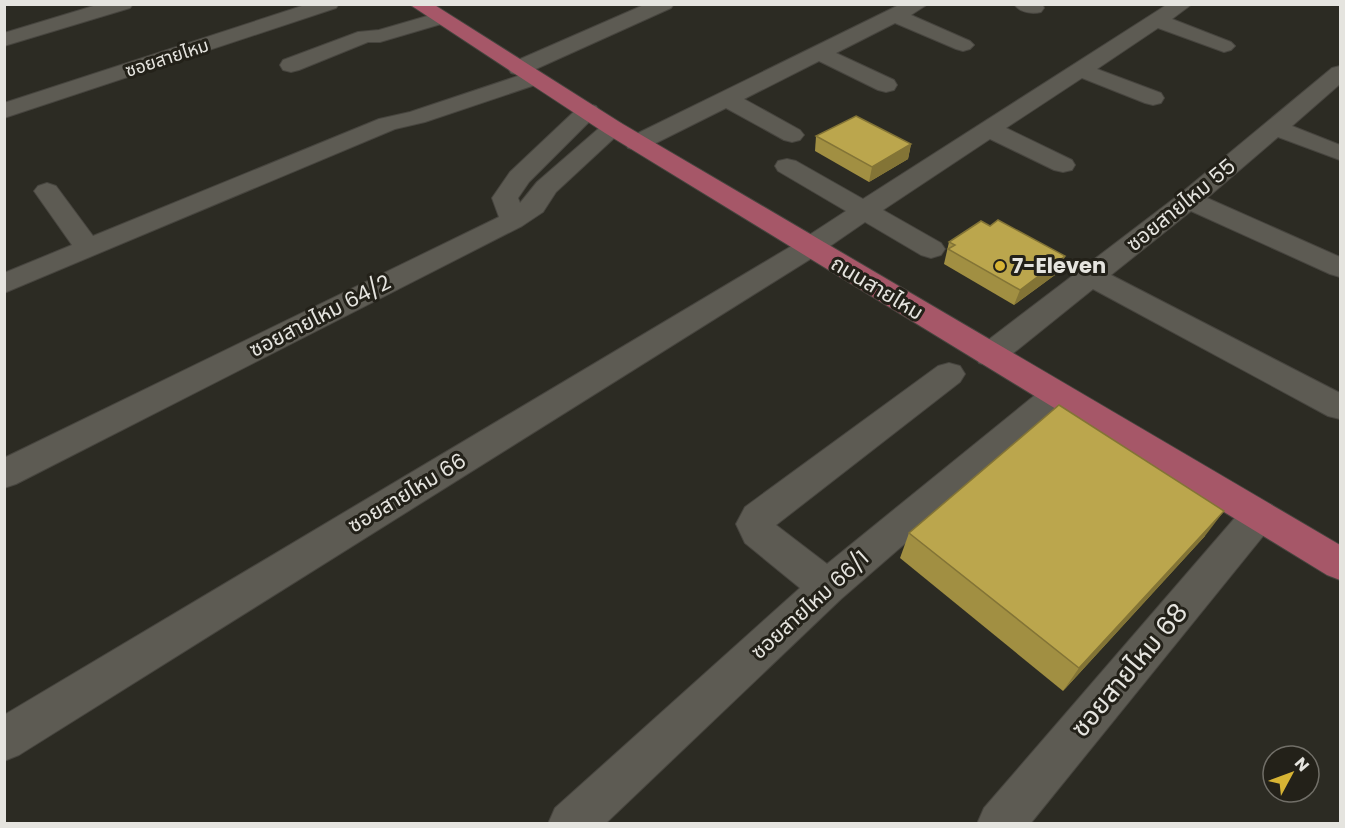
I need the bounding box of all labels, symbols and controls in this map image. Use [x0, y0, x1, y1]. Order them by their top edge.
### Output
street label: ซอยสายไหม [122, 32, 212, 83]
street label: ซอยสายไหม 55 [1120, 152, 1241, 258]
street label: ถนนสายไหม [826, 249, 929, 327]
place label: 7-Eleven [1012, 251, 1106, 280]
marker: 7-Eleven [993, 259, 1007, 273]
street label: ซอยสายไหม 64/2 [244, 267, 395, 364]
street label: ซอยสายไหม 66 [342, 446, 471, 539]
street label: ซอยสายไหม 66/1 [744, 544, 875, 666]
street label: ซอยสายไหม 68 [1062, 595, 1196, 745]
north arrow [1261, 744, 1321, 804]
text: N [1289, 752, 1315, 777]

